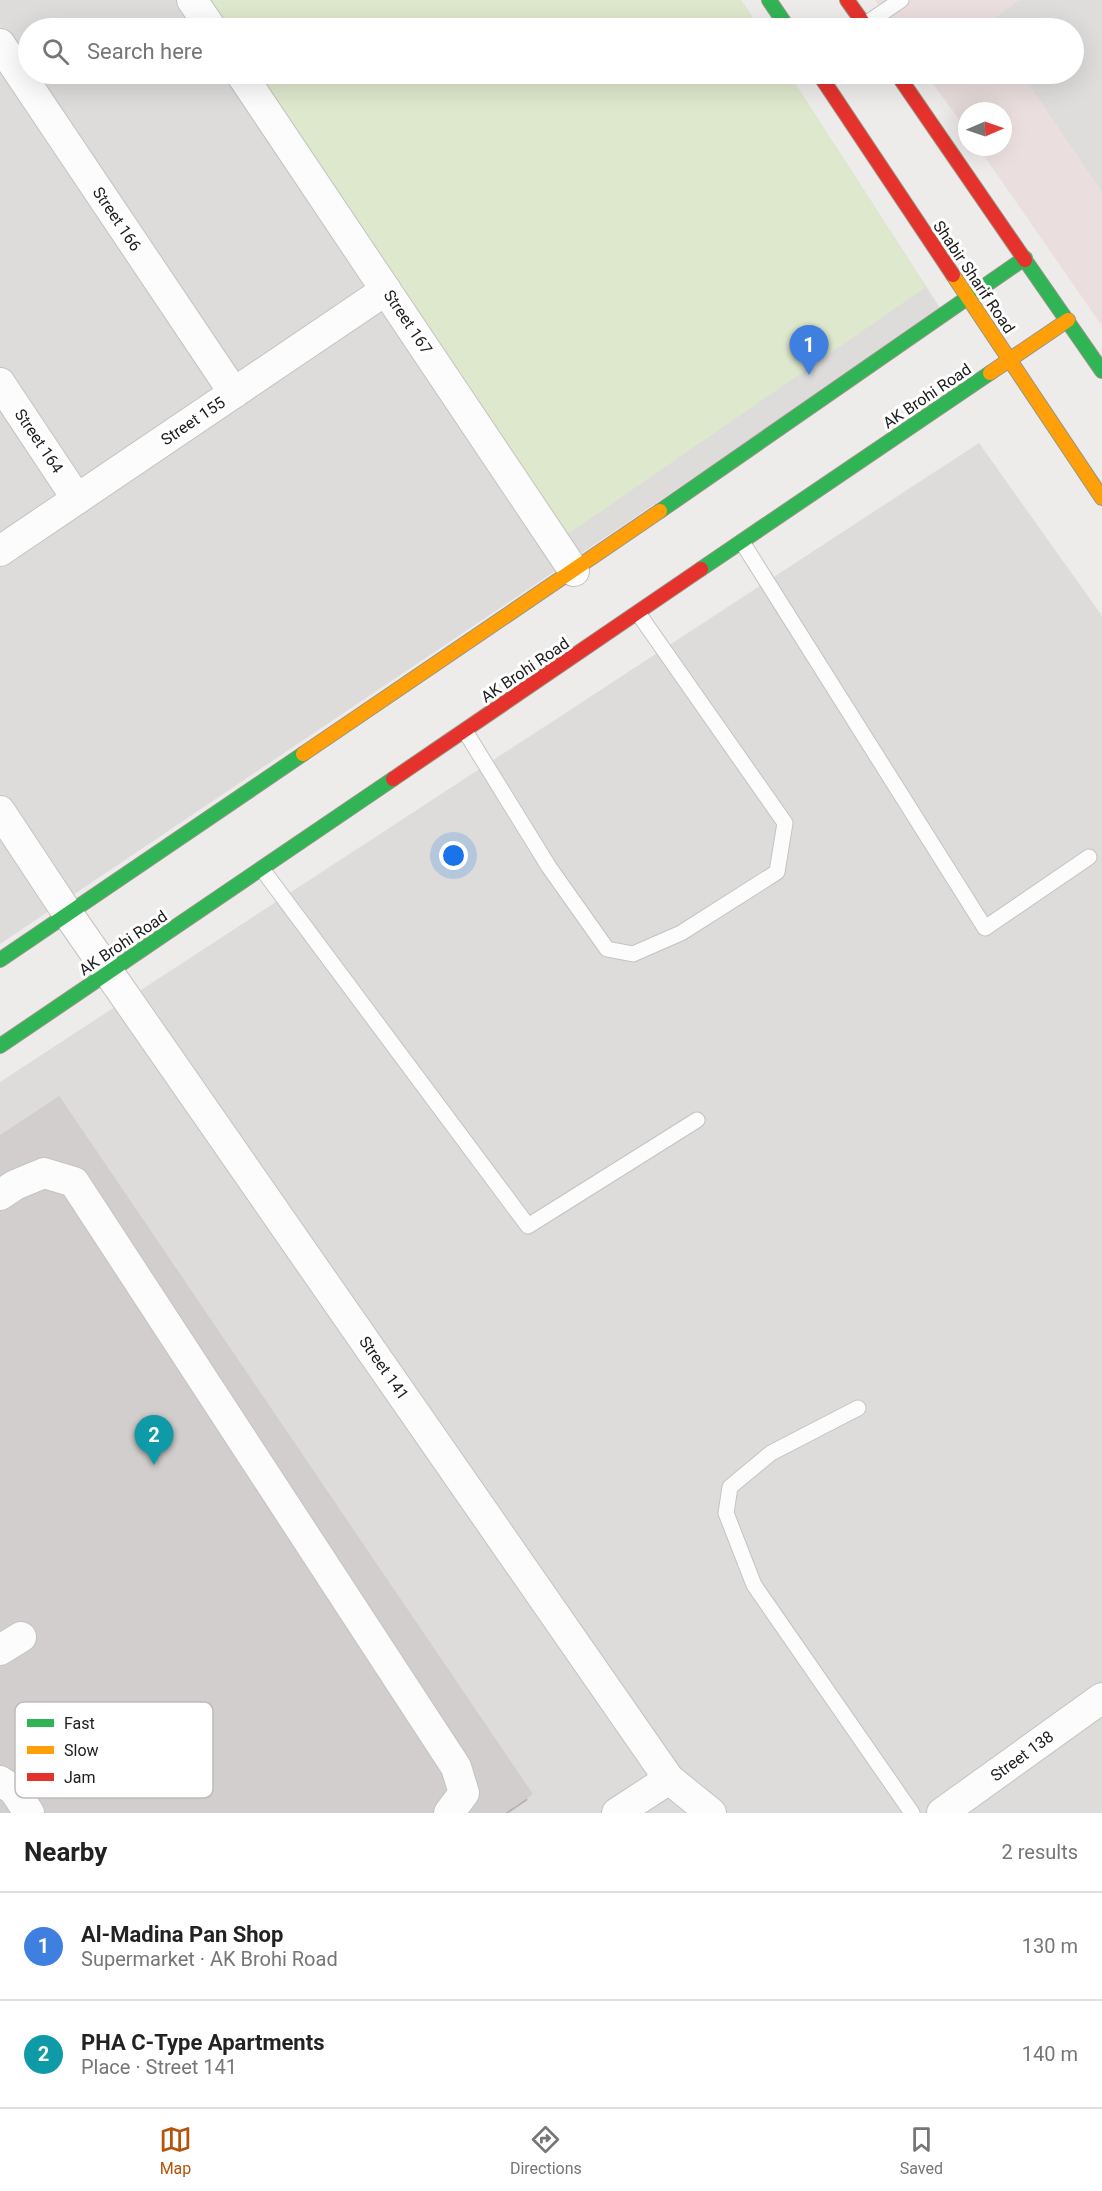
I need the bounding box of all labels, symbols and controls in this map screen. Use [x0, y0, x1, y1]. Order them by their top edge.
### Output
search box [18, 18, 1084, 84]
icon: search [39, 35, 72, 68]
text: Search here [87, 39, 203, 64]
north arrow [958, 102, 1012, 156]
street label: Street 166 [89, 183, 145, 255]
street label: Shabir Sharif Road [929, 217, 1019, 337]
street label: Street 167 [380, 286, 436, 358]
pin: 1 [790, 326, 828, 375]
street label: AK Brohi Road [879, 360, 975, 432]
street label: Street 155 [157, 393, 229, 449]
street label: Street 164 [11, 405, 67, 477]
street label: AK Brohi Road [477, 634, 573, 706]
your location [439, 841, 468, 870]
street label: AK Brohi Road [75, 907, 171, 979]
street label: Street 141 [355, 1333, 413, 1403]
pin: 2 [134, 1416, 174, 1465]
legend [15, 1702, 213, 1798]
text: Fast [64, 1714, 95, 1733]
street label: Street 138 [987, 1727, 1057, 1785]
text: Slow [64, 1741, 99, 1760]
text: Jam [64, 1768, 96, 1787]
text: Nearby [24, 1837, 107, 1867]
text: 2 results [1002, 1840, 1078, 1864]
text: Al-Madina Pan Shop [81, 1922, 283, 1947]
text: 1 [38, 1934, 49, 1958]
text: 130 m [1022, 1934, 1078, 1958]
text: Supermarket · AK Brohi Road [81, 1947, 338, 1971]
text: PHA C-Type Apartments [81, 2030, 324, 2055]
text: 2 [38, 2042, 49, 2066]
text: 140 m [1022, 2042, 1078, 2066]
text: Place · Street 141 [81, 2055, 237, 2079]
tab: Map [159, 2123, 192, 2178]
tab: Directions [510, 2123, 582, 2178]
tab: Saved [900, 2123, 943, 2178]

